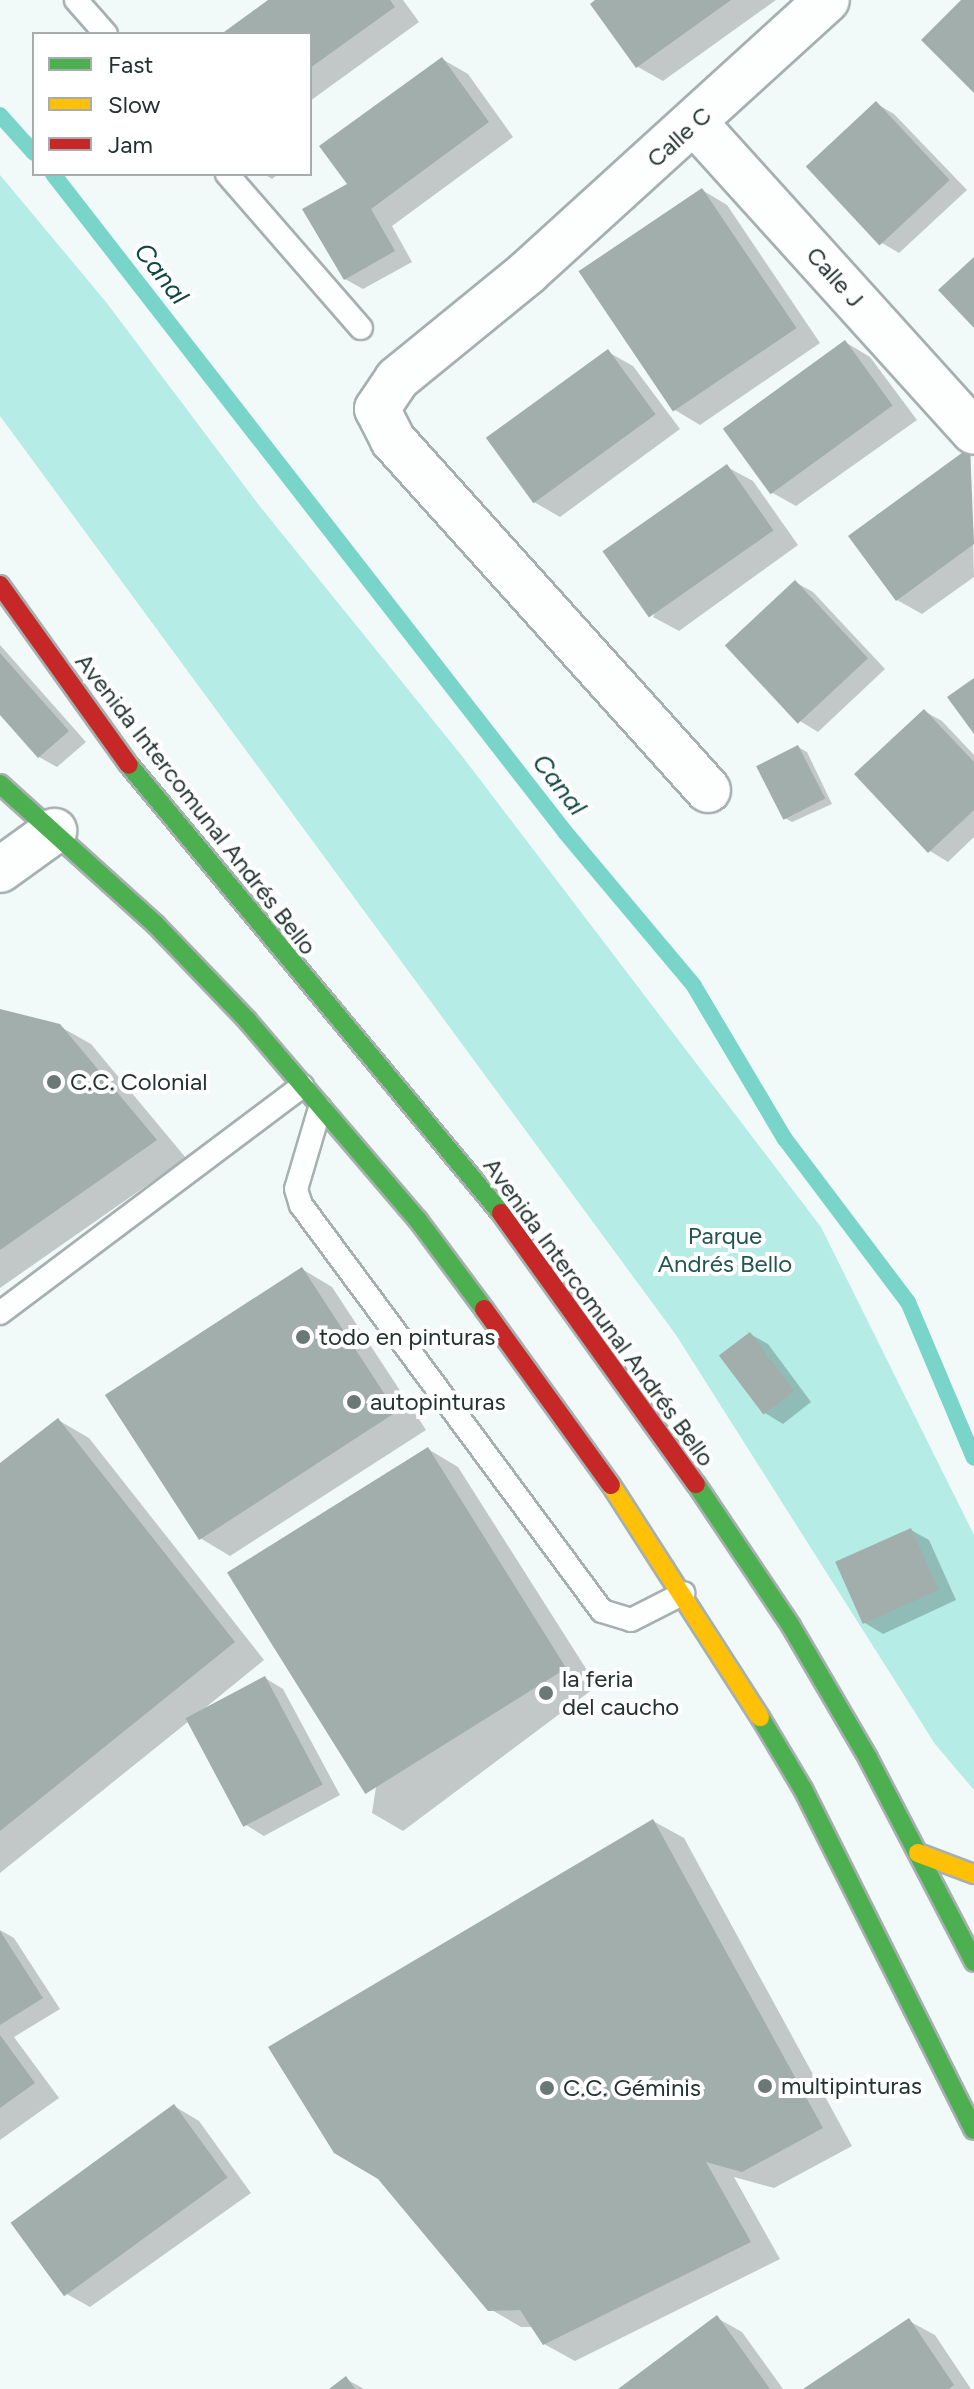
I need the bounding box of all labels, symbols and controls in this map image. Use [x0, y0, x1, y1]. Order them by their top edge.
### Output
legend [32, 32, 312, 176]
text: Fast [108, 50, 153, 79]
text: Slow [108, 90, 160, 119]
street label: Calle C [641, 101, 717, 173]
text: Jam [108, 130, 153, 159]
water label: Canal [127, 237, 195, 311]
street label: Calle J [800, 241, 870, 313]
street label: Avenida Intercomunal Andrés Bello [69, 648, 323, 960]
water label: Canal [525, 748, 593, 822]
place label: C.C. Colonial [70, 1068, 207, 1096]
marker: C.C. Colonial [45, 1073, 63, 1091]
street label: Avenida Intercomunal Andrés Bello [477, 1152, 721, 1472]
park label: Parque Andrés Bello [658, 1222, 792, 1278]
place label: todo en pinturas [319, 1323, 495, 1351]
marker: todo en pinturas [294, 1328, 312, 1346]
place label: autopinturas [370, 1388, 506, 1416]
marker: autopinturas [345, 1393, 363, 1411]
place label: la feria del caucho [562, 1665, 679, 1721]
marker: la feria del caucho [537, 1684, 555, 1702]
place label: multipinturas [781, 2072, 922, 2100]
place label: C.C. Géminis [563, 2074, 701, 2102]
marker: multipinturas [756, 2077, 774, 2095]
marker: C.C. Géminis [538, 2079, 556, 2097]

